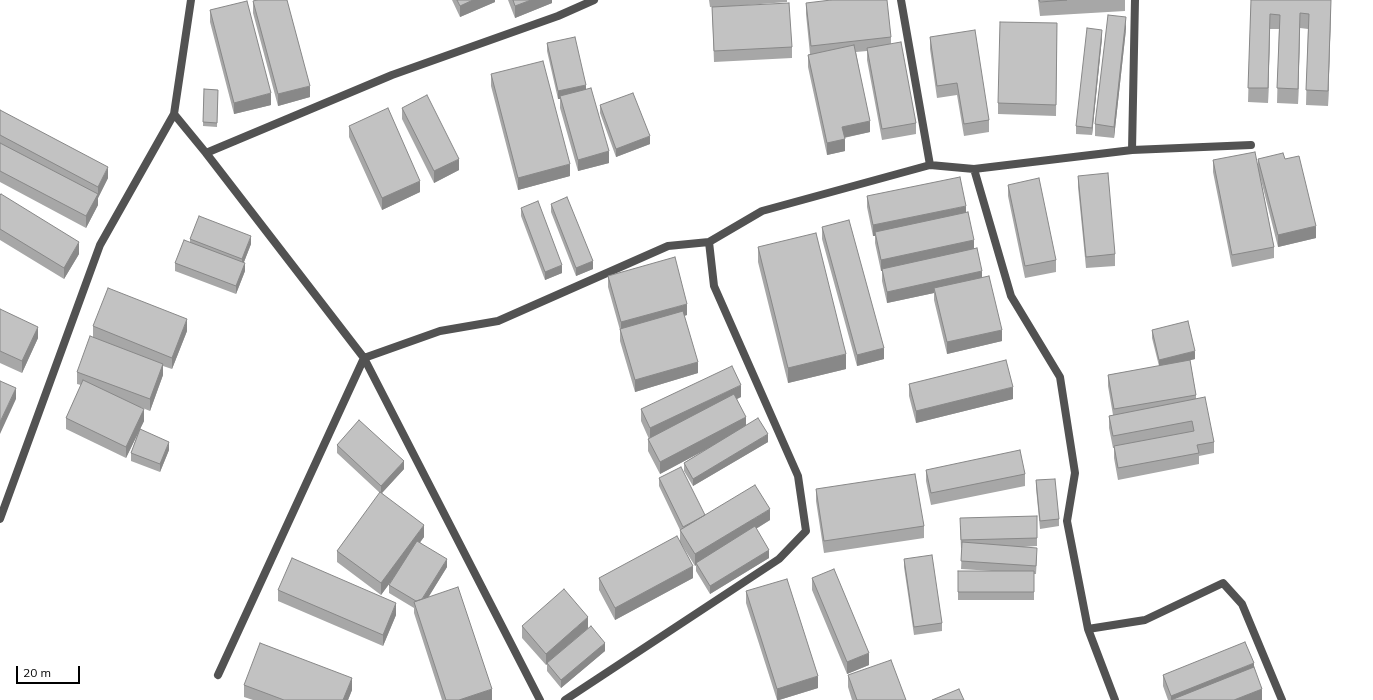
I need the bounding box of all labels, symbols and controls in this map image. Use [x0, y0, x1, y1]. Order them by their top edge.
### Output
scale bar [18, 658, 82, 684]
text: 20 m [23, 665, 51, 680]

